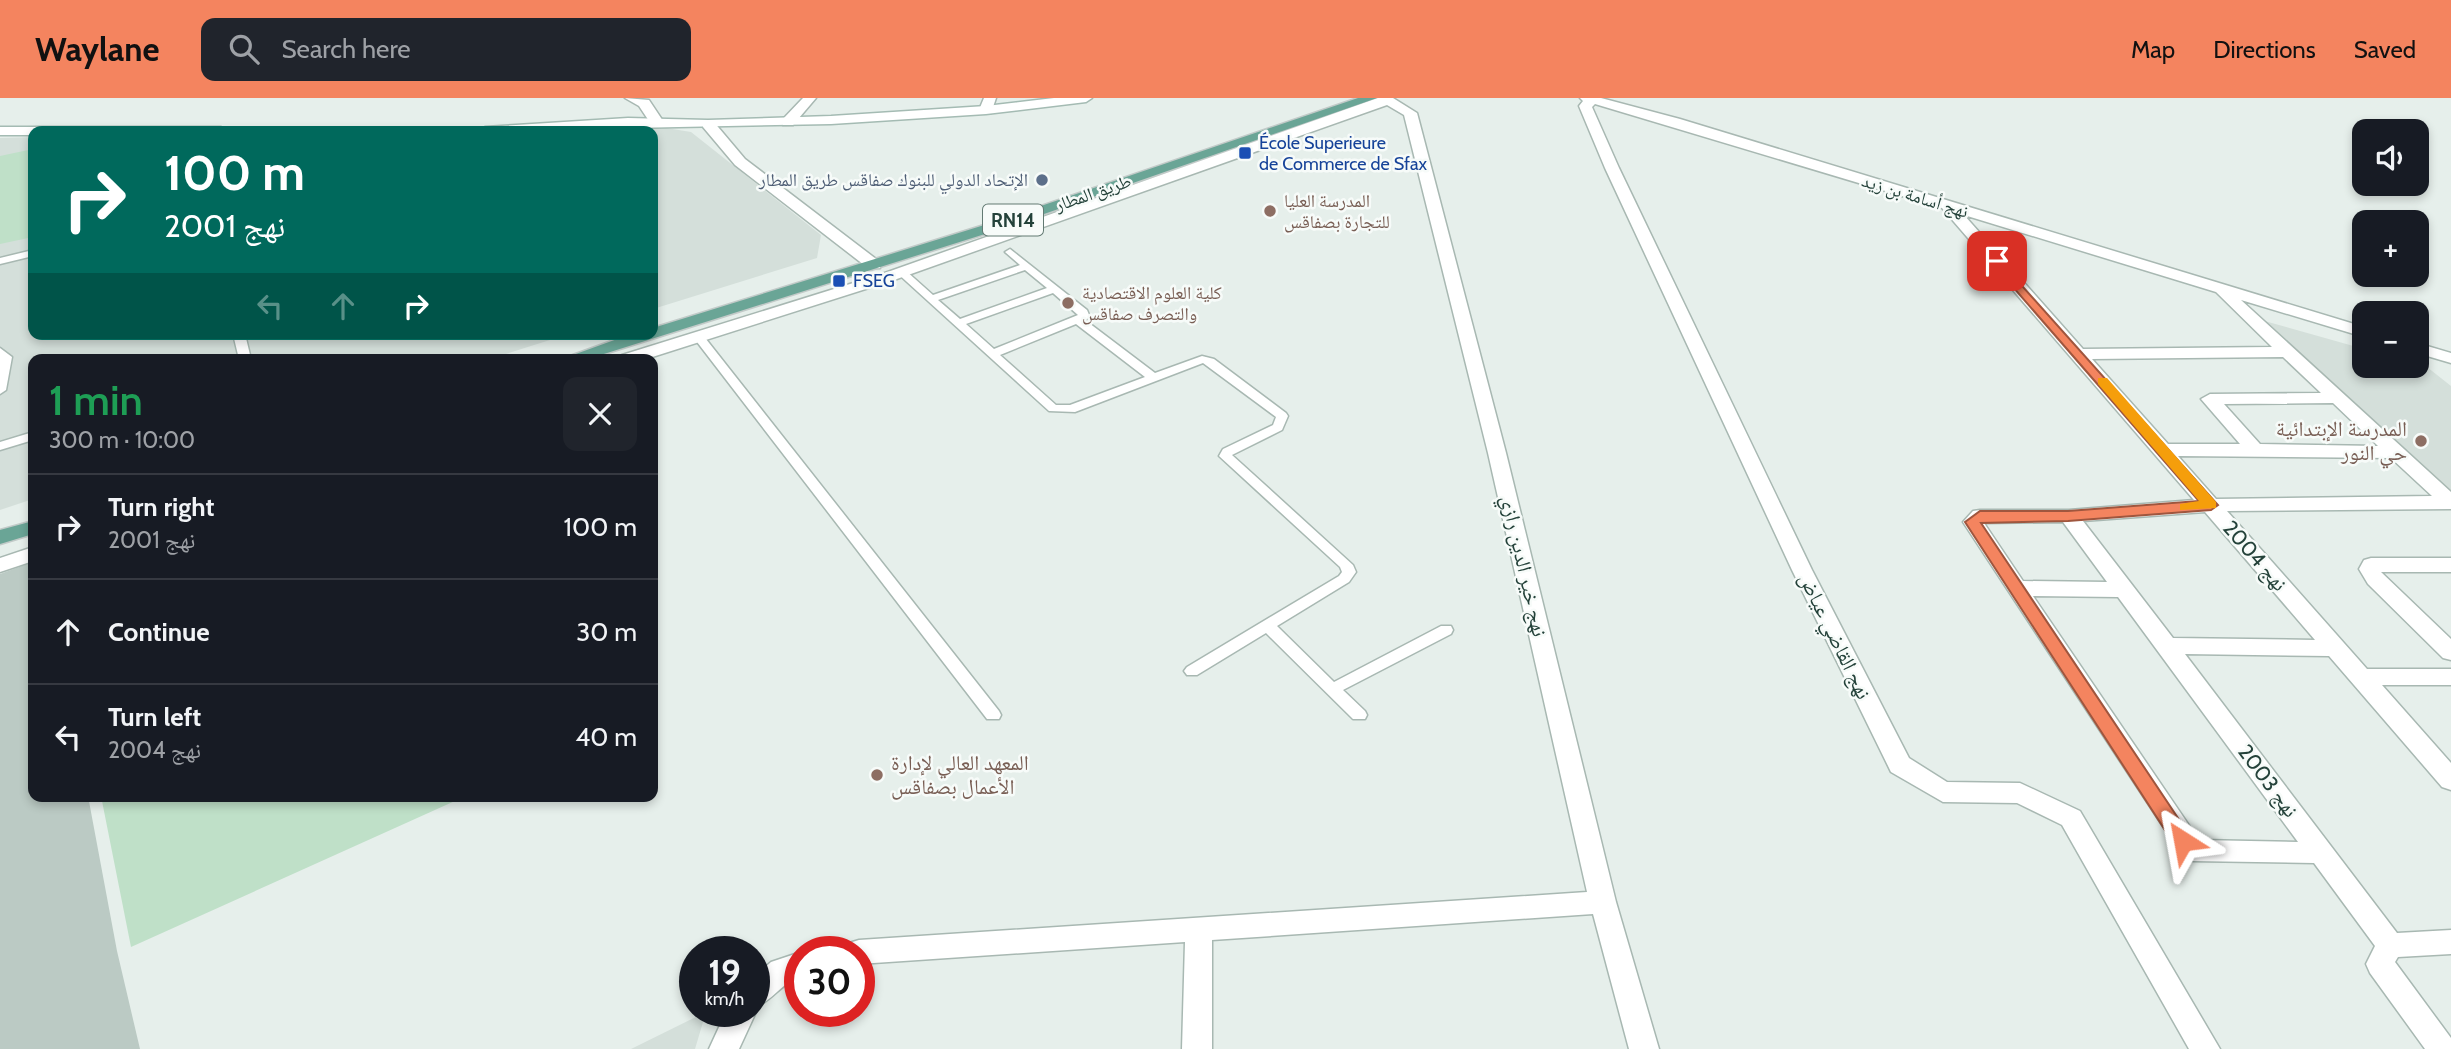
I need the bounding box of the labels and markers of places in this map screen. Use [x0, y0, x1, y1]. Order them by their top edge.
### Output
place label: École Superieure de Commerce de Sfax [1259, 132, 1428, 175]
marker: École Superieure de Commerce de Sfax [1237, 145, 1253, 161]
place label: الإتحاد الدولي للبنوك صفاقس طريق المطار [758, 169, 1028, 195]
marker: الإتحاد الدولي للبنوك صفاقس طريق المطار [1034, 172, 1050, 188]
place label: المدرسة العليا للتجارة بصفاقس [1284, 190, 1390, 233]
marker: المدرسة العليا للتجارة بصفاقس [1262, 203, 1278, 219]
pin [1967, 231, 2027, 291]
place label: FSEG [853, 270, 895, 292]
marker: FSEG [831, 273, 847, 289]
place label: كلية العلوم الاقتصادية والتصرف صفاقس [1082, 282, 1222, 325]
marker: كلية العلوم الاقتصادية والتصرف صفاقس [1060, 295, 1076, 311]
place label: المدرسة الإبتدائية حي النور [2276, 416, 2407, 469]
marker: المدرسة الإبتدائية حي النور [2413, 433, 2429, 449]
place label: المعهد العالي لإدارة الأعمال بصفاقس [891, 750, 1029, 800]
marker: المعهد العالي لإدارة الأعمال بصفاقس [869, 767, 885, 783]

